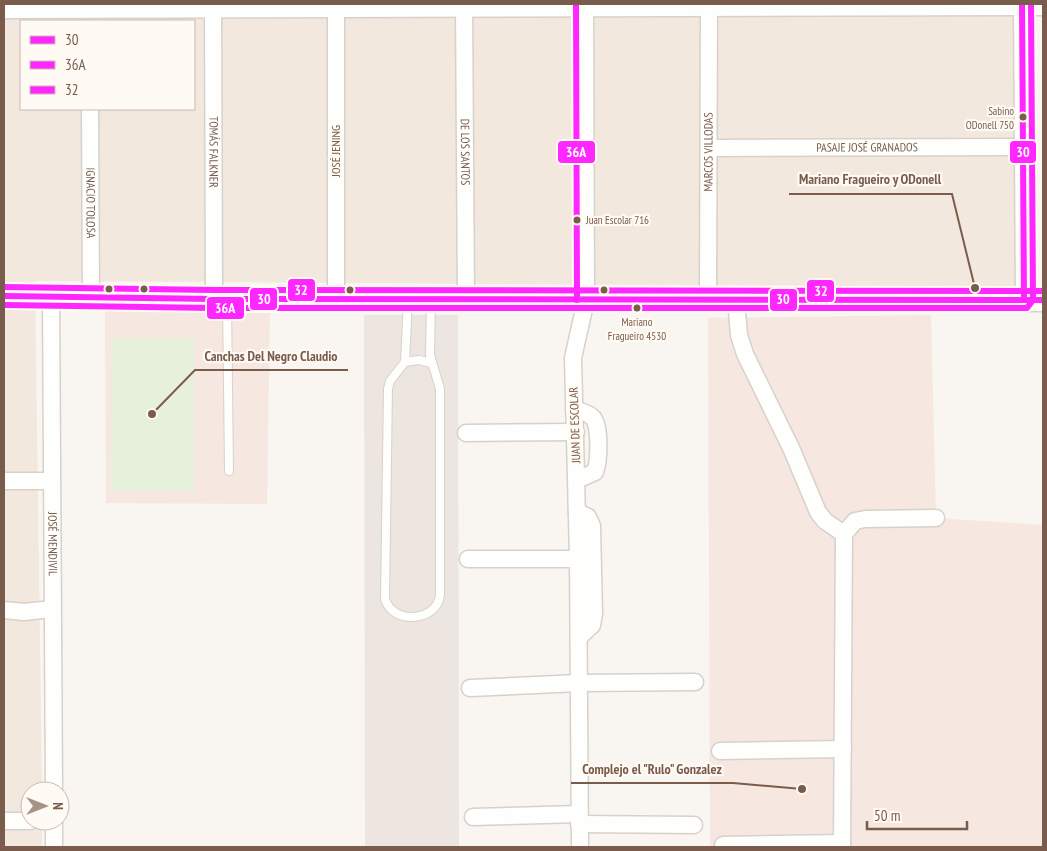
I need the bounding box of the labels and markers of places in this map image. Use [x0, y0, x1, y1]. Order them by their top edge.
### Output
place label: Sabino ODonell 750 [966, 104, 1014, 132]
marker: Sabino ODonell 750 [1018, 112, 1028, 122]
callout: Mariano Fragueiro y ODonell [789, 165, 952, 194]
place label: Juan Escolar 716 [585, 213, 649, 227]
marker: Juan Escolar 716 [572, 215, 582, 225]
unlabelled marker [104, 284, 114, 294]
unlabelled marker [139, 284, 149, 294]
unlabelled marker [345, 285, 355, 295]
unlabelled marker [599, 285, 609, 295]
marker: Mariano Fragueiro 4530 [632, 303, 642, 313]
place label: Mariano Fragueiro 4530 [608, 315, 666, 343]
callout: Canchas Del Negro Claudio [195, 341, 348, 370]
callout: Complejo el "Rulo" Gonzalez [571, 754, 733, 783]

